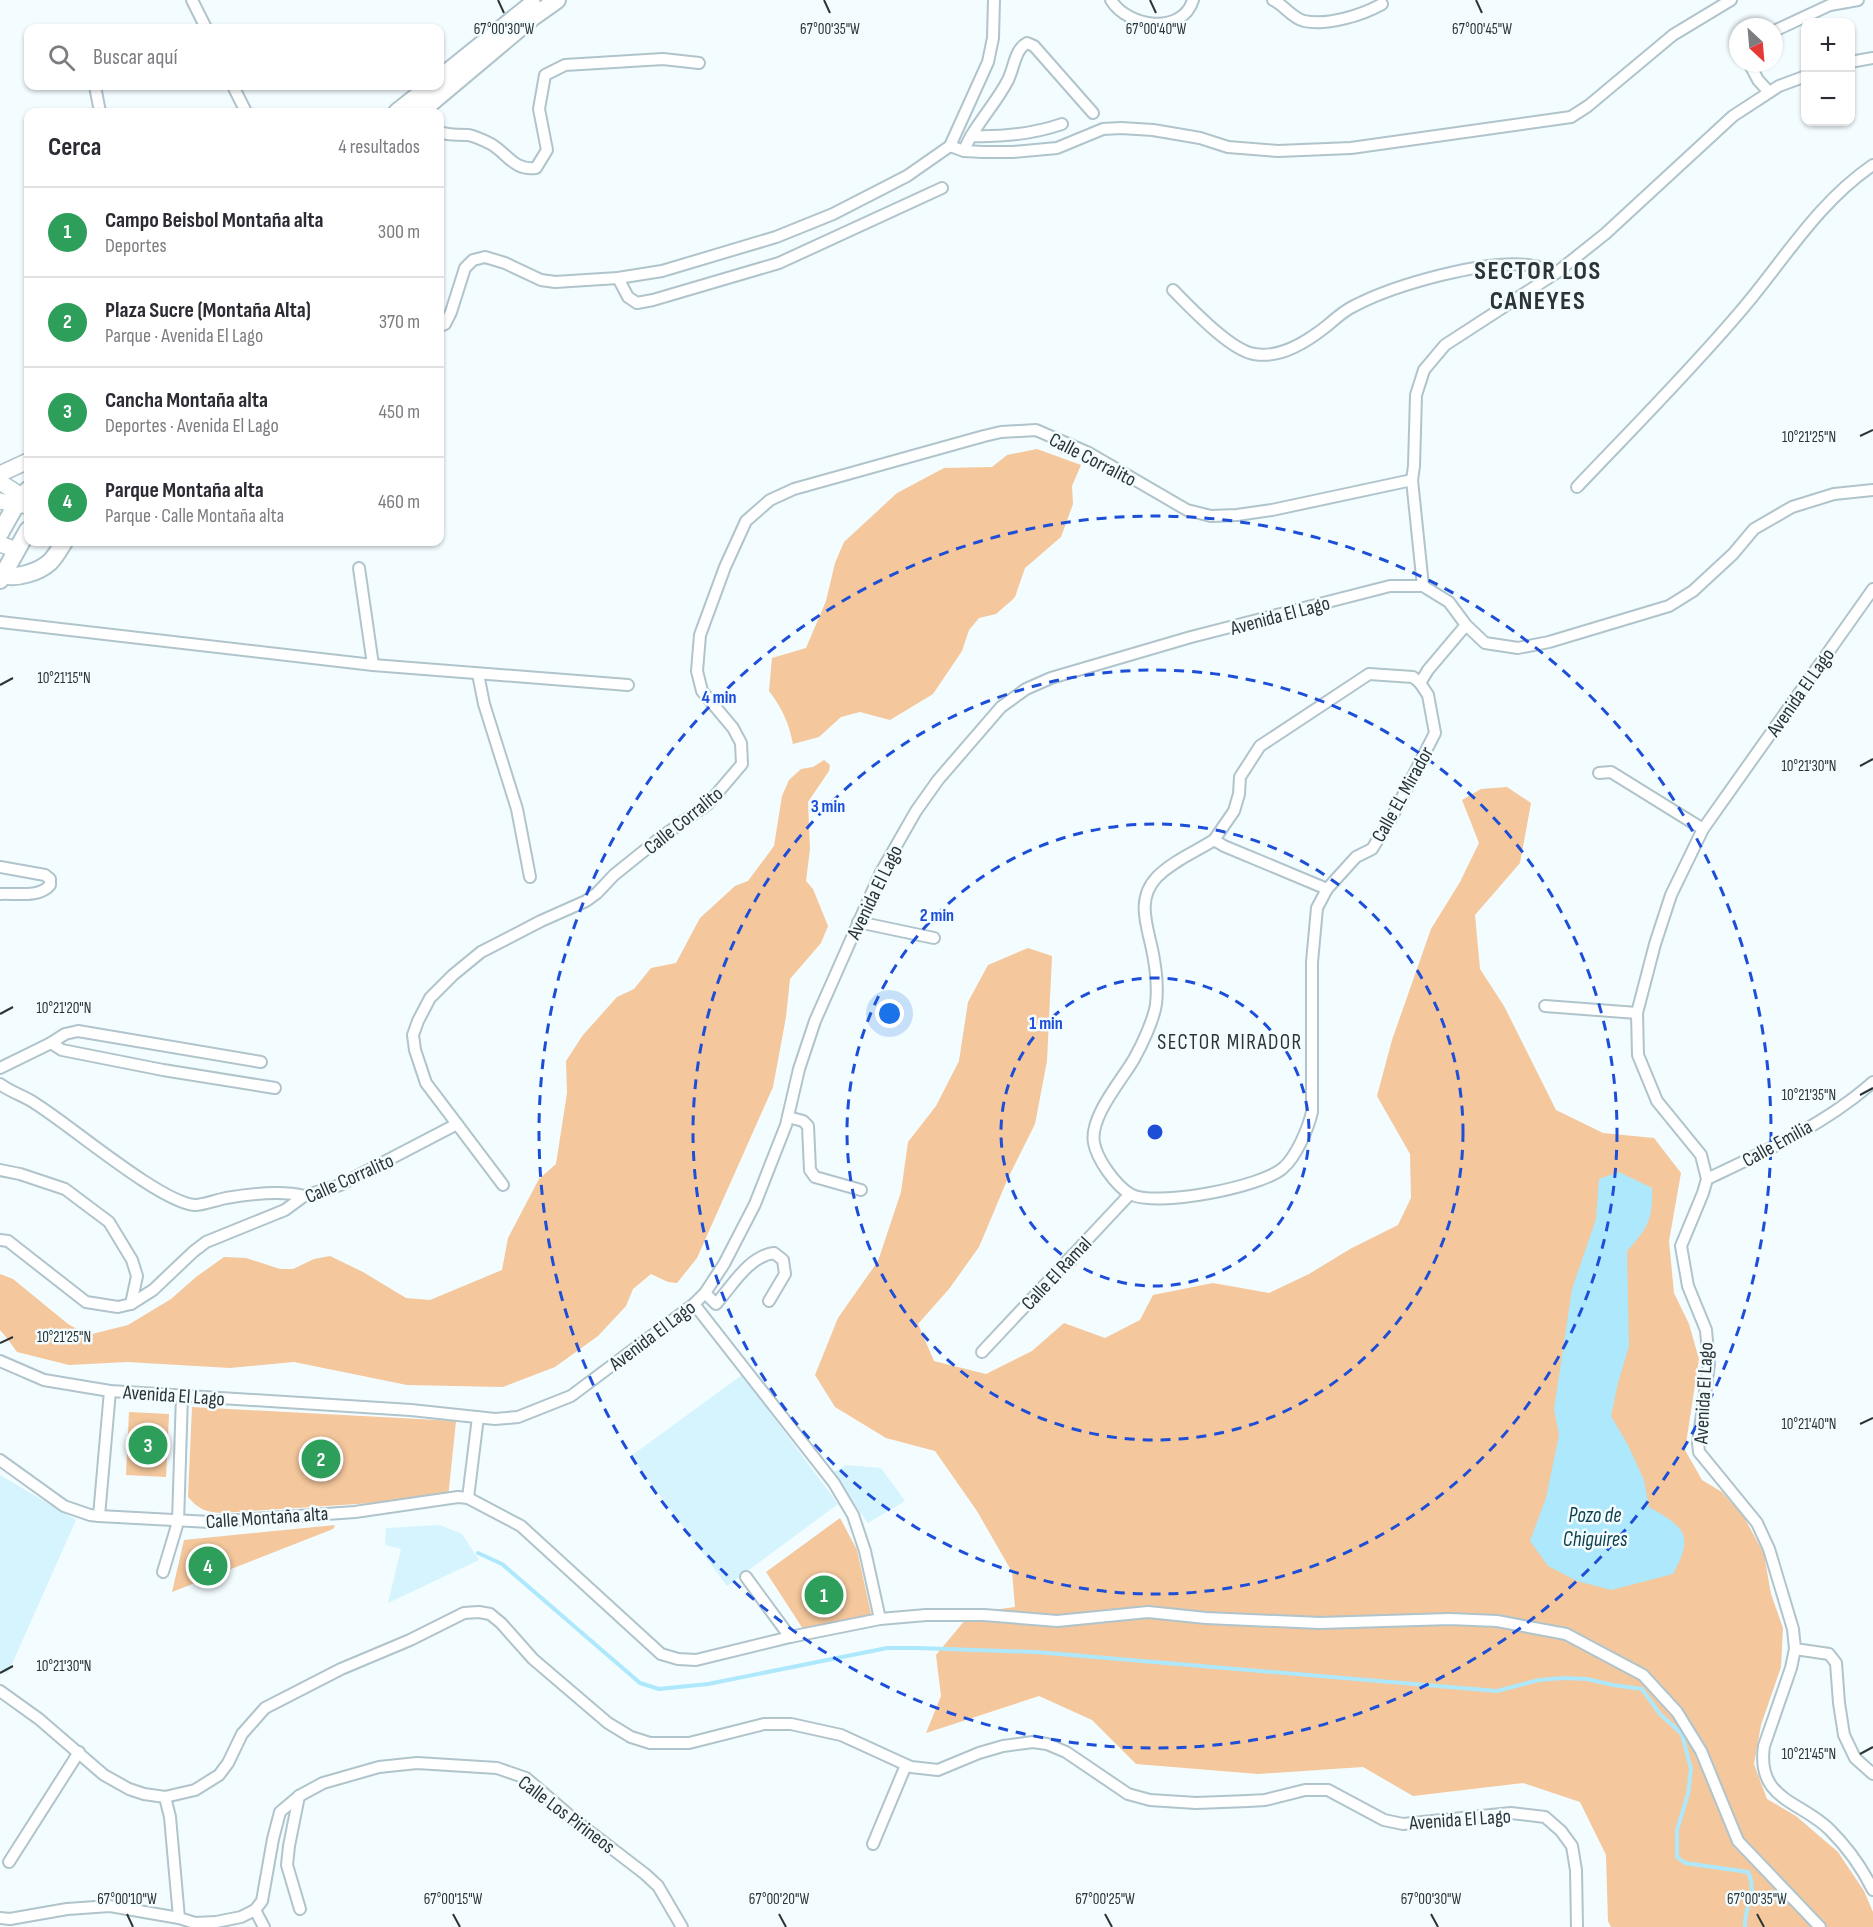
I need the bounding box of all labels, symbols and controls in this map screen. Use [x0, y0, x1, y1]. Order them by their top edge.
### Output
north arrow [1729, 18, 1783, 72]
map controls [1801, 18, 1855, 126]
button: + [1801, 18, 1855, 72]
text: 67°00'30"W [474, 20, 534, 39]
text: 67°00'35"W [800, 20, 860, 39]
text: 67°00'40"W [1126, 20, 1186, 39]
text: 67°00'45"W [1452, 20, 1512, 39]
search box [24, 24, 444, 90]
icon: search [45, 41, 78, 74]
text: Buscar aquí [93, 44, 178, 71]
button: − [1801, 72, 1855, 126]
text: Cerca [48, 132, 101, 163]
text: 4 resultados [338, 135, 420, 159]
text: Campo Beisbol Montaña alta [105, 207, 324, 234]
text: 1 [64, 220, 71, 244]
text: 300 m [378, 220, 420, 244]
text: Deportes [105, 234, 167, 258]
district label: SECTOR LOS CANEYES [1474, 256, 1602, 317]
text: Plaza Sucre (Montaña Alta) [105, 297, 311, 324]
text: 2 [63, 310, 72, 334]
text: 370 m [379, 310, 420, 334]
text: Parque · Avenida El Lago [105, 324, 263, 348]
text: Cancha Montaña alta [105, 387, 268, 414]
text: 3 [63, 400, 72, 424]
text: 450 m [379, 400, 420, 424]
text: Deportes · Avenida El Lago [105, 414, 279, 438]
street label: Calle Corralito [1045, 428, 1140, 492]
text: 10°21'25"N [1782, 428, 1836, 447]
text: Parque Montaña alta [105, 477, 264, 504]
text: 4 [63, 490, 72, 514]
text: 460 m [378, 490, 420, 514]
text: Parque · Calle Montaña alta [105, 504, 284, 528]
street label: Avenida El Lago [1227, 591, 1333, 641]
street label: Avenida El Lago [1761, 644, 1840, 742]
text: 10°21'15"N [37, 669, 91, 688]
text: 4 min [702, 687, 736, 708]
street label: Calle EL Mirador [1367, 742, 1439, 847]
text: 10°21'30"N [1782, 757, 1836, 776]
street label: Calle Corralito [639, 782, 728, 860]
text: 3 min [811, 796, 845, 817]
street label: Avenida El Lago [841, 841, 908, 944]
text: 2 min [920, 905, 954, 926]
text: 10°21'20"N [37, 999, 91, 1018]
your location [875, 999, 904, 1028]
text: 1 min [1029, 1013, 1063, 1034]
district label: SECTOR MIRADOR [1157, 1030, 1303, 1055]
text: 10°21'35"N [1782, 1086, 1836, 1105]
street label: Calle Emilia [1738, 1115, 1817, 1173]
centre of rings [1145, 1122, 1165, 1142]
street label: Calle Corralito [301, 1149, 397, 1209]
street label: Calle El Ramal [1017, 1232, 1097, 1315]
street label: Avenida El Lago [604, 1296, 701, 1377]
text: 10°21'25"N [37, 1328, 91, 1347]
street label: Avenida El Lago [1689, 1342, 1719, 1446]
street label: Avenida El Lago [121, 1380, 226, 1412]
text: 10°21'40"N [1782, 1415, 1836, 1434]
pin: 3 [128, 1422, 168, 1468]
pin: 2 [302, 1436, 340, 1482]
street label: Calle Montaña alta [205, 1502, 329, 1534]
water label: Pozo de Chiguires [1563, 1503, 1628, 1552]
pin: 4 [188, 1544, 228, 1588]
pin: 1 [804, 1572, 844, 1618]
text: 10°21'30"N [37, 1657, 91, 1676]
text: 10°21'45"N [1782, 1745, 1836, 1764]
street label: Calle Los Pirineos [513, 1771, 620, 1859]
street label: Avenida El Lago [1407, 1804, 1512, 1836]
text: 67°00'10"W [97, 1890, 157, 1909]
text: 67°00'15"W [424, 1890, 483, 1909]
text: 67°00'20"W [749, 1890, 809, 1909]
text: 67°00'25"W [1075, 1890, 1135, 1909]
text: 67°00'30"W [1401, 1890, 1461, 1909]
text: 67°00'35"W [1727, 1890, 1787, 1909]

